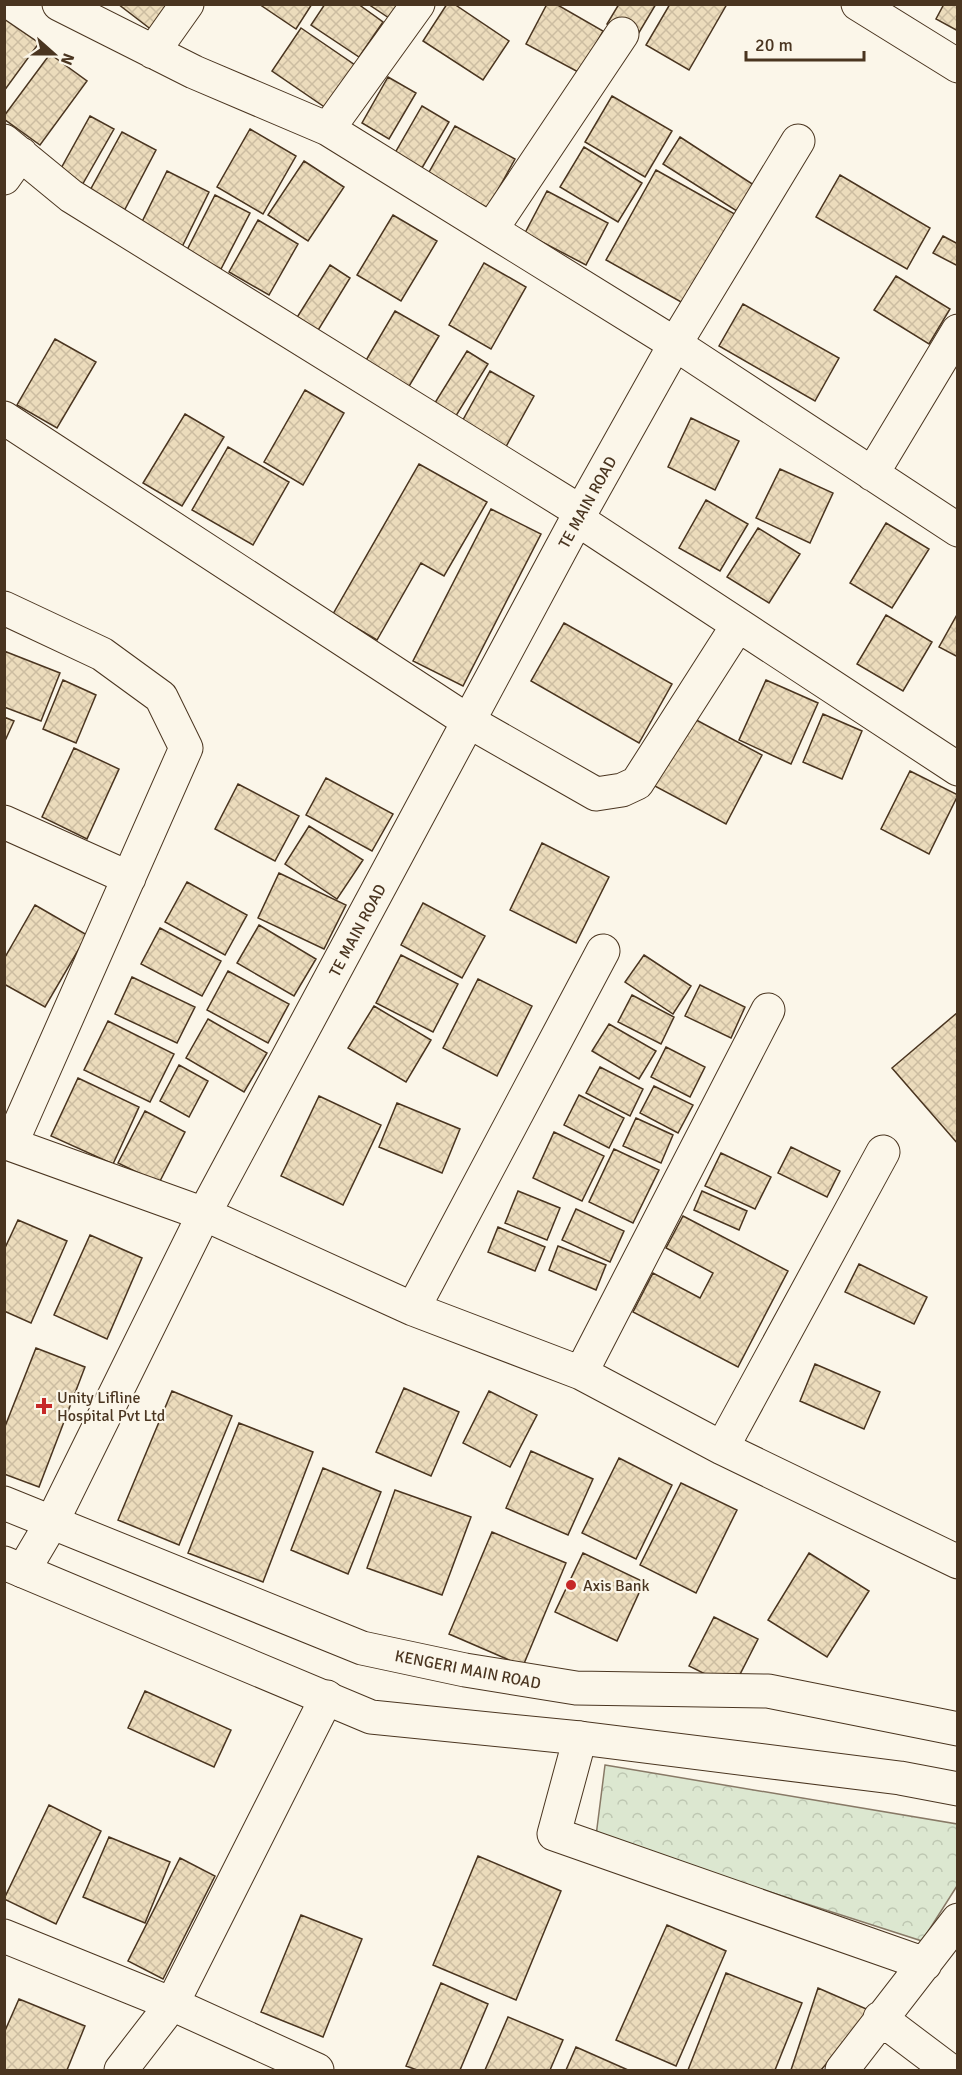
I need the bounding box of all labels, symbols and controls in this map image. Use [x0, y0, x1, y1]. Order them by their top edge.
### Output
north arrow [24, 24, 84, 84]
scale bar [746, 24, 864, 62]
text: 20 m [755, 34, 793, 56]
text: N [56, 50, 78, 68]
street label: TE MAIN ROAD [554, 453, 621, 552]
street label: TE MAIN ROAD [325, 881, 391, 980]
place label: Unity Lifline Hospital Pvt Ltd [57, 1388, 165, 1426]
marker: Unity Lifline Hospital Pvt Ltd [35, 1397, 53, 1415]
place label: Axis Bank [583, 1576, 650, 1596]
marker: Axis Bank [564, 1578, 578, 1592]
street label: KENGERI MAIN ROAD [393, 1646, 542, 1694]

